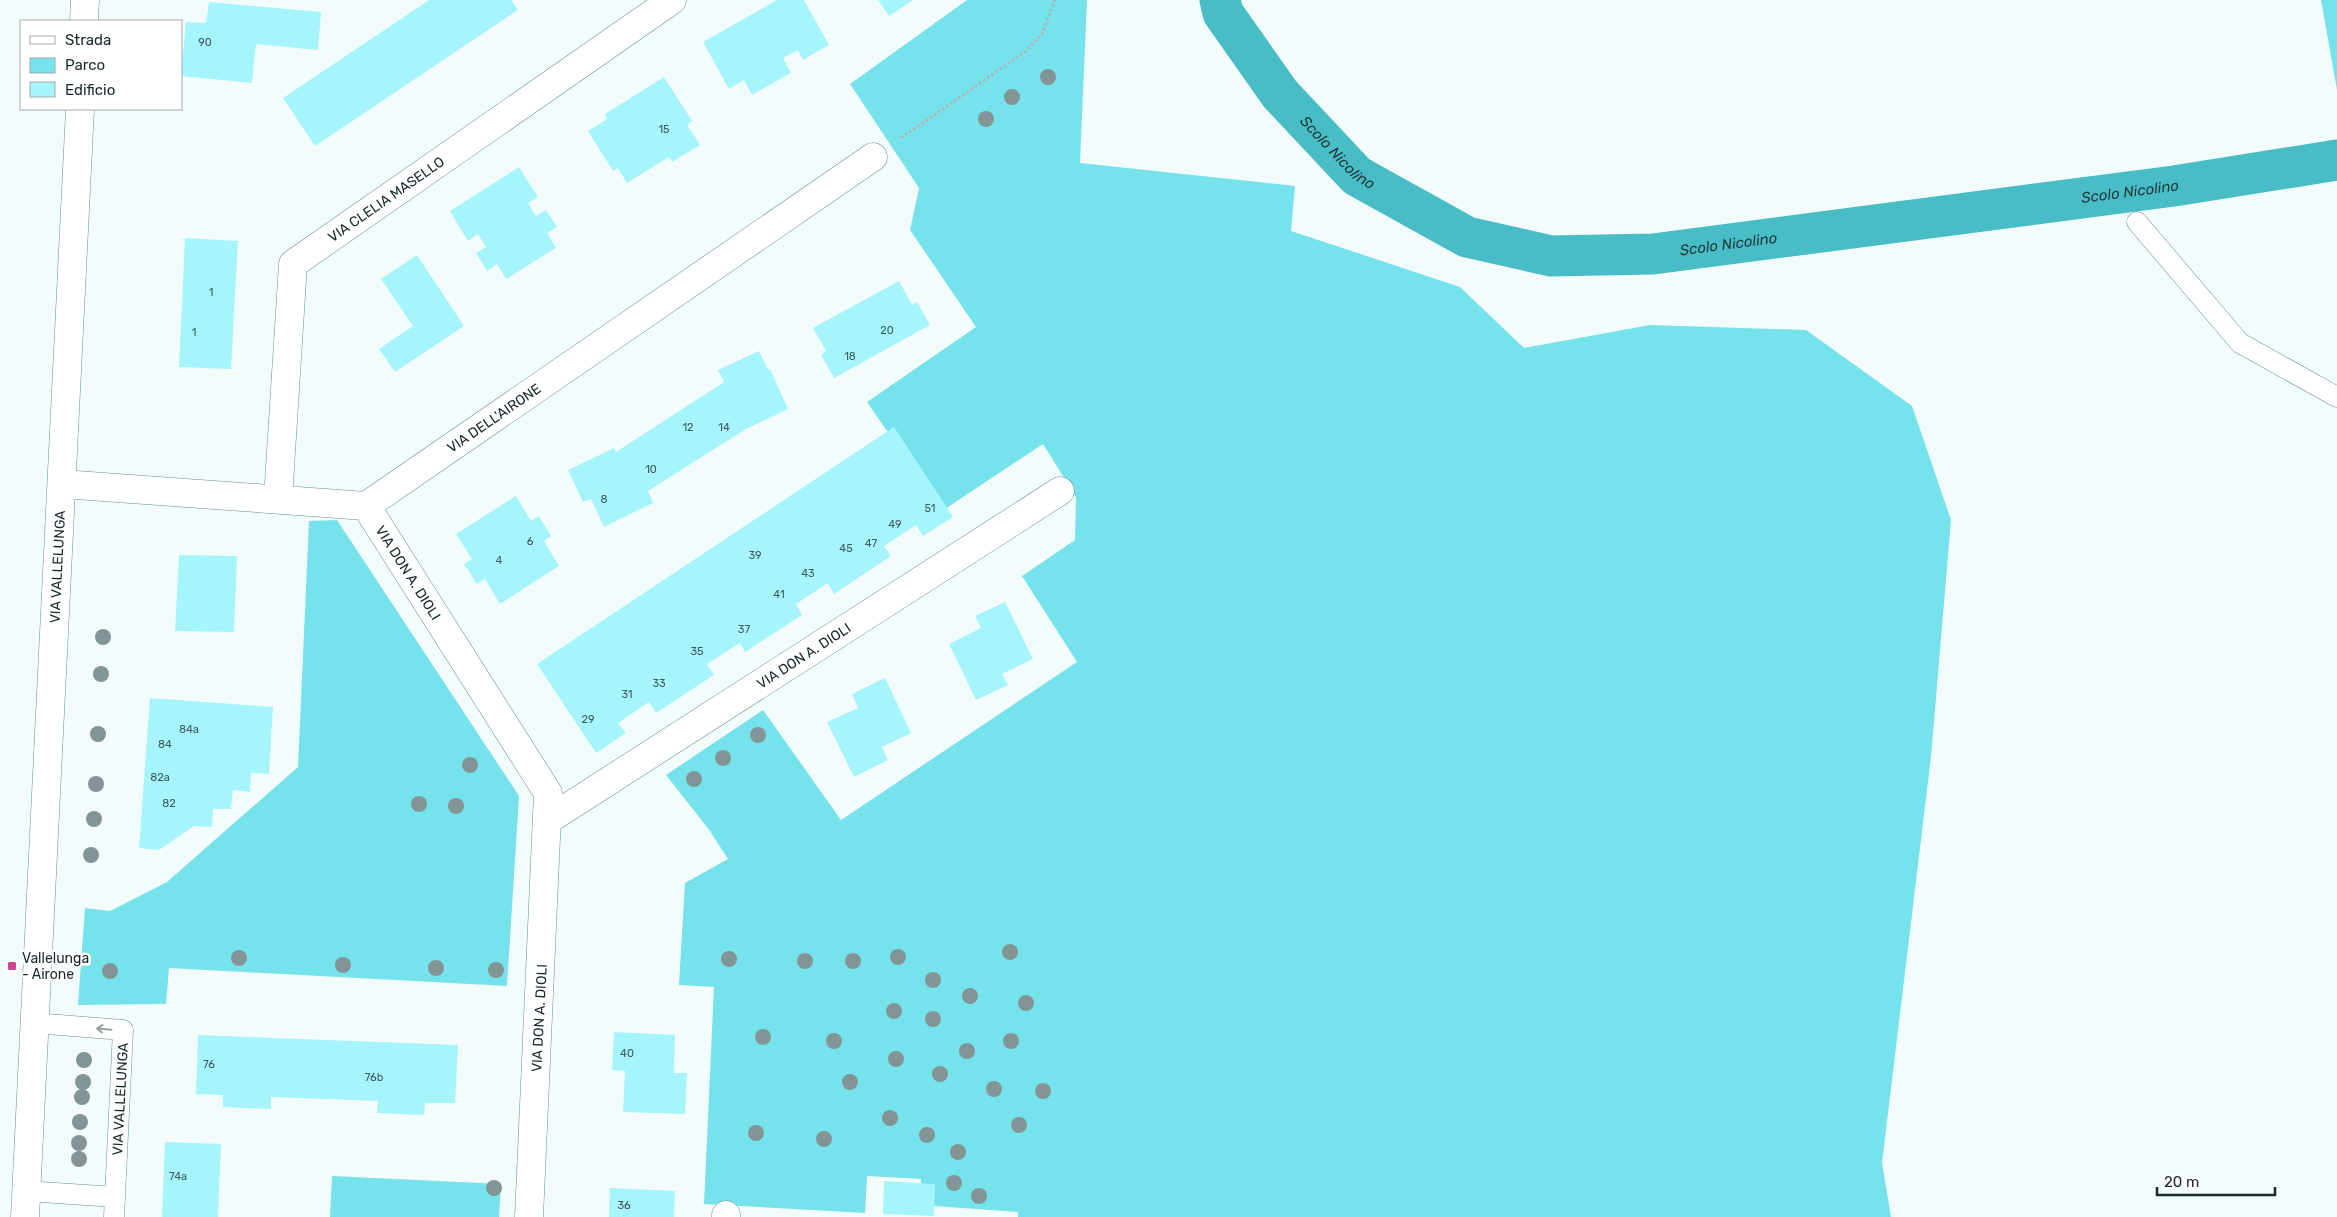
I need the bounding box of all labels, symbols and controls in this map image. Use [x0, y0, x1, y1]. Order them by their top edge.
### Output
legend [20, 20, 182, 110]
text: Strada [65, 31, 111, 49]
house number: 90 [198, 36, 212, 49]
text: Parco [65, 56, 105, 74]
text: Edificio [65, 81, 115, 99]
water label: Scolo Nicolino [1296, 112, 1379, 193]
house number: 15 [658, 123, 670, 136]
street label: VIA CLELIA MASELLO [325, 153, 448, 246]
water label: Scolo Nicolino [2080, 176, 2181, 207]
water label: Scolo Nicolino [1679, 229, 1779, 259]
house number: 1 [209, 286, 213, 299]
house number: 20 [880, 324, 894, 337]
house number: 1 [192, 326, 196, 339]
house number: 18 [844, 350, 856, 363]
street label: VIA DELL'AIRONE [444, 380, 544, 457]
house number: 12 [682, 421, 694, 434]
house number: 14 [718, 421, 730, 434]
house number: 10 [645, 463, 657, 476]
house number: 8 [601, 493, 608, 506]
house number: 51 [924, 502, 936, 515]
street label: VIA VALLELUNGA [46, 509, 69, 624]
house number: 49 [888, 518, 902, 531]
street label: VIA DON A. DIOLI [372, 523, 444, 623]
house number: 6 [527, 535, 534, 548]
house number: 47 [865, 537, 877, 550]
house number: 45 [839, 542, 853, 555]
house number: 39 [748, 549, 762, 562]
house number: 4 [496, 554, 503, 567]
house number: 43 [801, 567, 815, 580]
house number: 41 [773, 588, 785, 601]
street label: VIA DON A. DIOLI [754, 620, 854, 693]
house number: 37 [738, 623, 750, 636]
house number: 35 [690, 645, 704, 658]
house number: 33 [652, 677, 666, 690]
house number: 31 [621, 688, 633, 701]
house number: 29 [582, 713, 594, 726]
house number: 84a [179, 723, 199, 736]
house number: 84 [158, 738, 172, 751]
house number: 82a [150, 771, 170, 784]
house number: 82 [162, 797, 176, 810]
place label: Vallelunga - Airone [22, 950, 89, 983]
marker: Vallelunga - Airone [6, 960, 18, 972]
street label: VIA DON A. DIOLI [528, 963, 551, 1073]
one-way arrow [96, 1024, 112, 1033]
street label: VIA VALLELUNGA [109, 1042, 132, 1156]
house number: 40 [620, 1047, 634, 1060]
house number: 76 [203, 1058, 215, 1071]
house number: 76b [365, 1071, 383, 1084]
scale bar [2157, 1164, 2274, 1196]
house number: 74a [169, 1170, 187, 1183]
text: 20 m [2164, 1173, 2199, 1191]
house number: 36 [617, 1199, 631, 1212]

